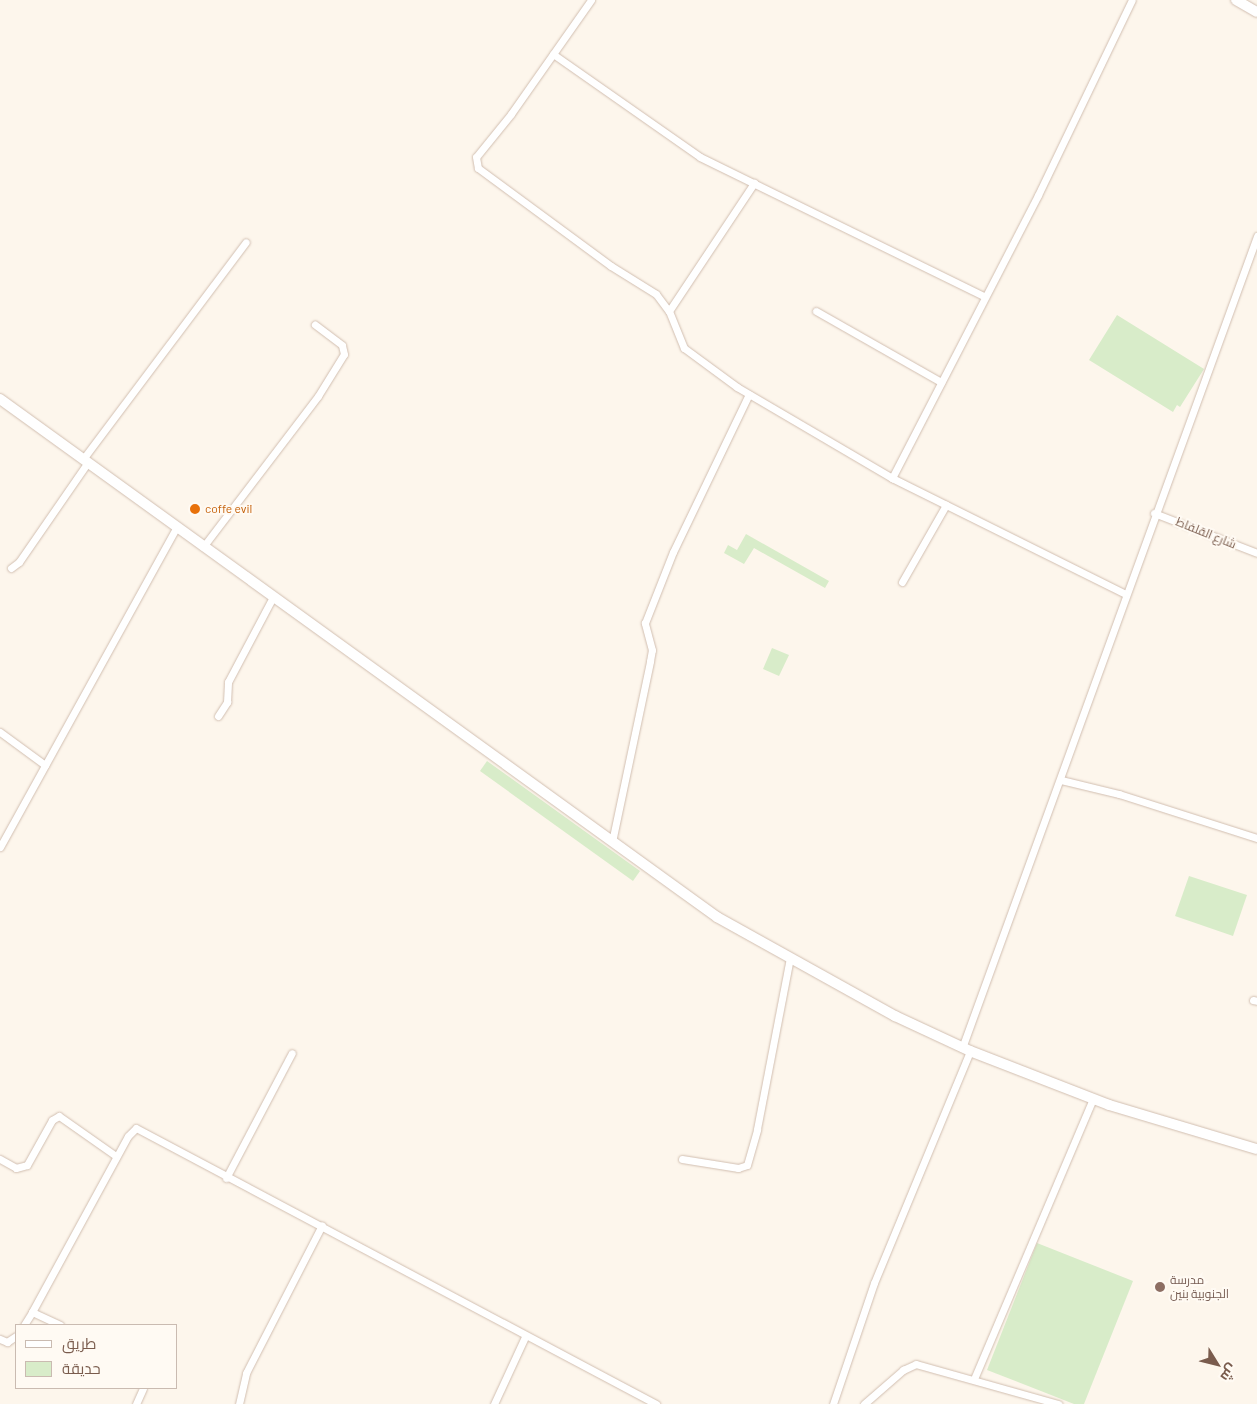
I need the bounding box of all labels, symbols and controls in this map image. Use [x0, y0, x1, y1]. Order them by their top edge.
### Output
place label: coffe evil [205, 502, 252, 516]
marker: coffe evil [189, 503, 201, 515]
street label: شارع القلفاط [1174, 514, 1238, 552]
place label: مدرسة الجنوبية بنين [1170, 1273, 1229, 1301]
marker: مدرسة الجنوبية بنين [1154, 1281, 1166, 1293]
legend [15, 1324, 178, 1389]
text: طريق [62, 1334, 96, 1352]
north arrow [1192, 1339, 1242, 1389]
text: حديقة [62, 1359, 101, 1377]
text: ش [1217, 1361, 1242, 1385]

